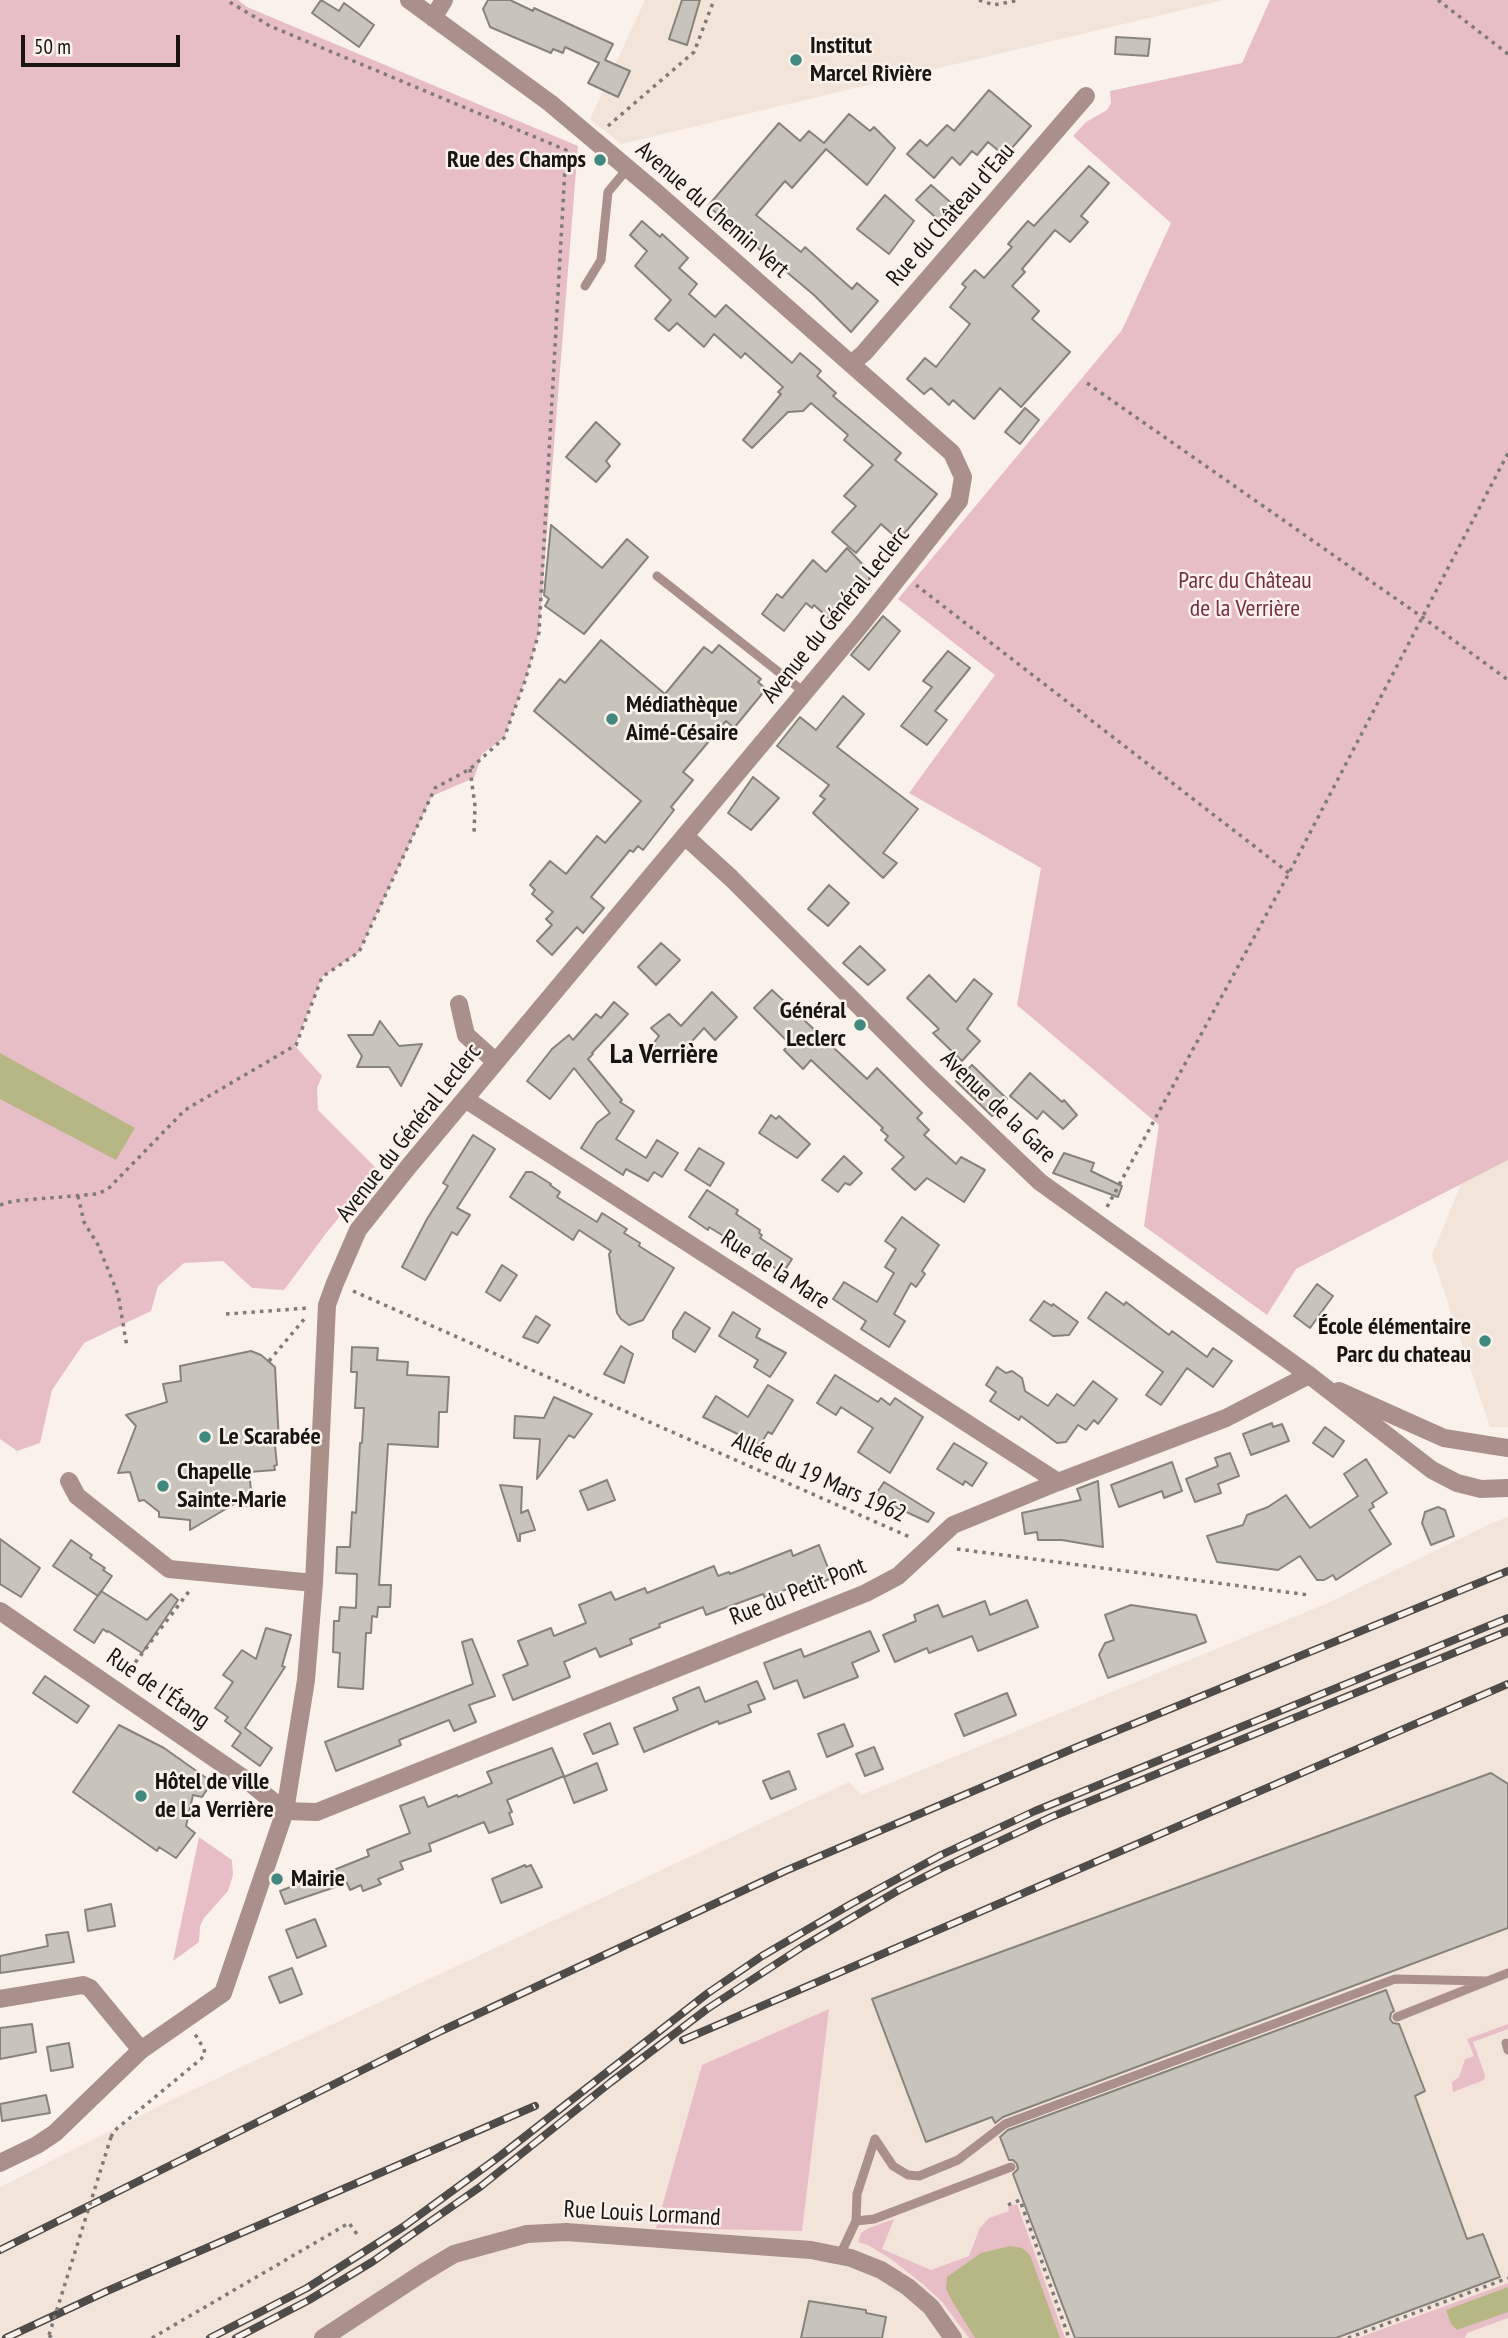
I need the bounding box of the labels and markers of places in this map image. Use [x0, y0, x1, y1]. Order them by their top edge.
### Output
place label: Institut Marcel Rivière [810, 32, 932, 88]
marker: Institut Marcel Rivière [788, 52, 804, 68]
place label: Rue des Champs [447, 146, 586, 174]
marker: Rue des Champs [592, 152, 608, 168]
place label: Médiathèque Aimé-Césaire [626, 691, 738, 747]
marker: Médiathèque Aimé-Césaire [604, 711, 620, 727]
place label: Général Leclerc [780, 997, 846, 1053]
marker: Général Leclerc [852, 1017, 868, 1033]
place label: École élémentaire Parc du chateau [1318, 1313, 1471, 1369]
marker: École élémentaire Parc du chateau [1477, 1333, 1493, 1349]
place label: Le Scarabée [219, 1423, 321, 1451]
marker: Le Scarabée [197, 1429, 213, 1445]
place label: Chapelle Sainte-Marie [177, 1458, 287, 1514]
marker: Chapelle Sainte-Marie [155, 1478, 171, 1494]
place label: Hôtel de ville de La Verrière [155, 1768, 274, 1824]
marker: Hôtel de ville de La Verrière [133, 1788, 149, 1804]
place label: Mairie [291, 1865, 345, 1893]
marker: Mairie [269, 1871, 285, 1887]

